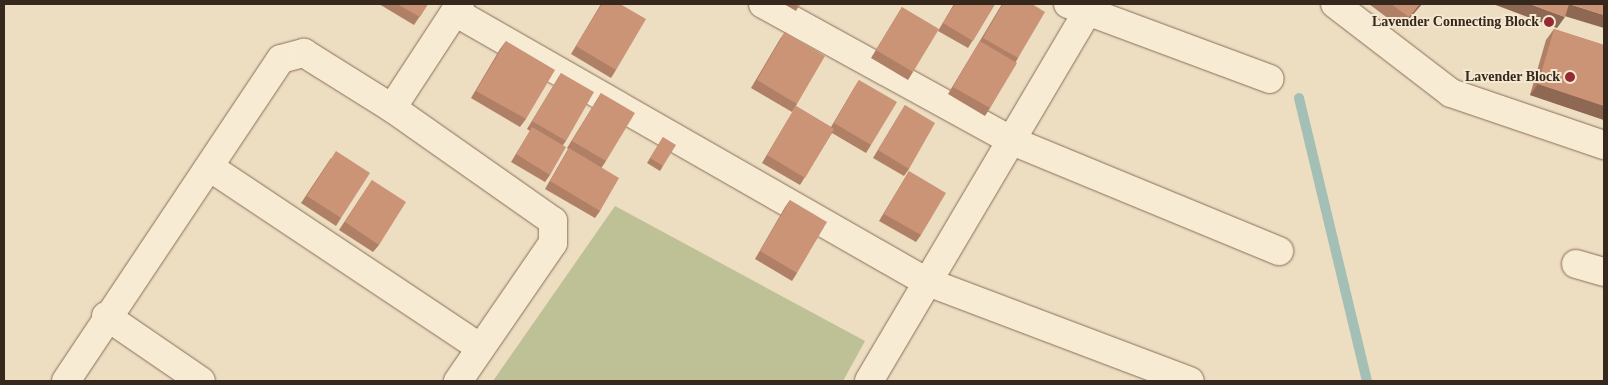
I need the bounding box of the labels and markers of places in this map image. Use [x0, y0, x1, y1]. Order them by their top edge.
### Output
place label: Lavender Connecting Block [1372, 14, 1539, 30]
marker: Lavender Connecting Block [1543, 16, 1555, 28]
place label: Lavender Block [1465, 69, 1560, 85]
marker: Lavender Block [1564, 71, 1576, 83]

